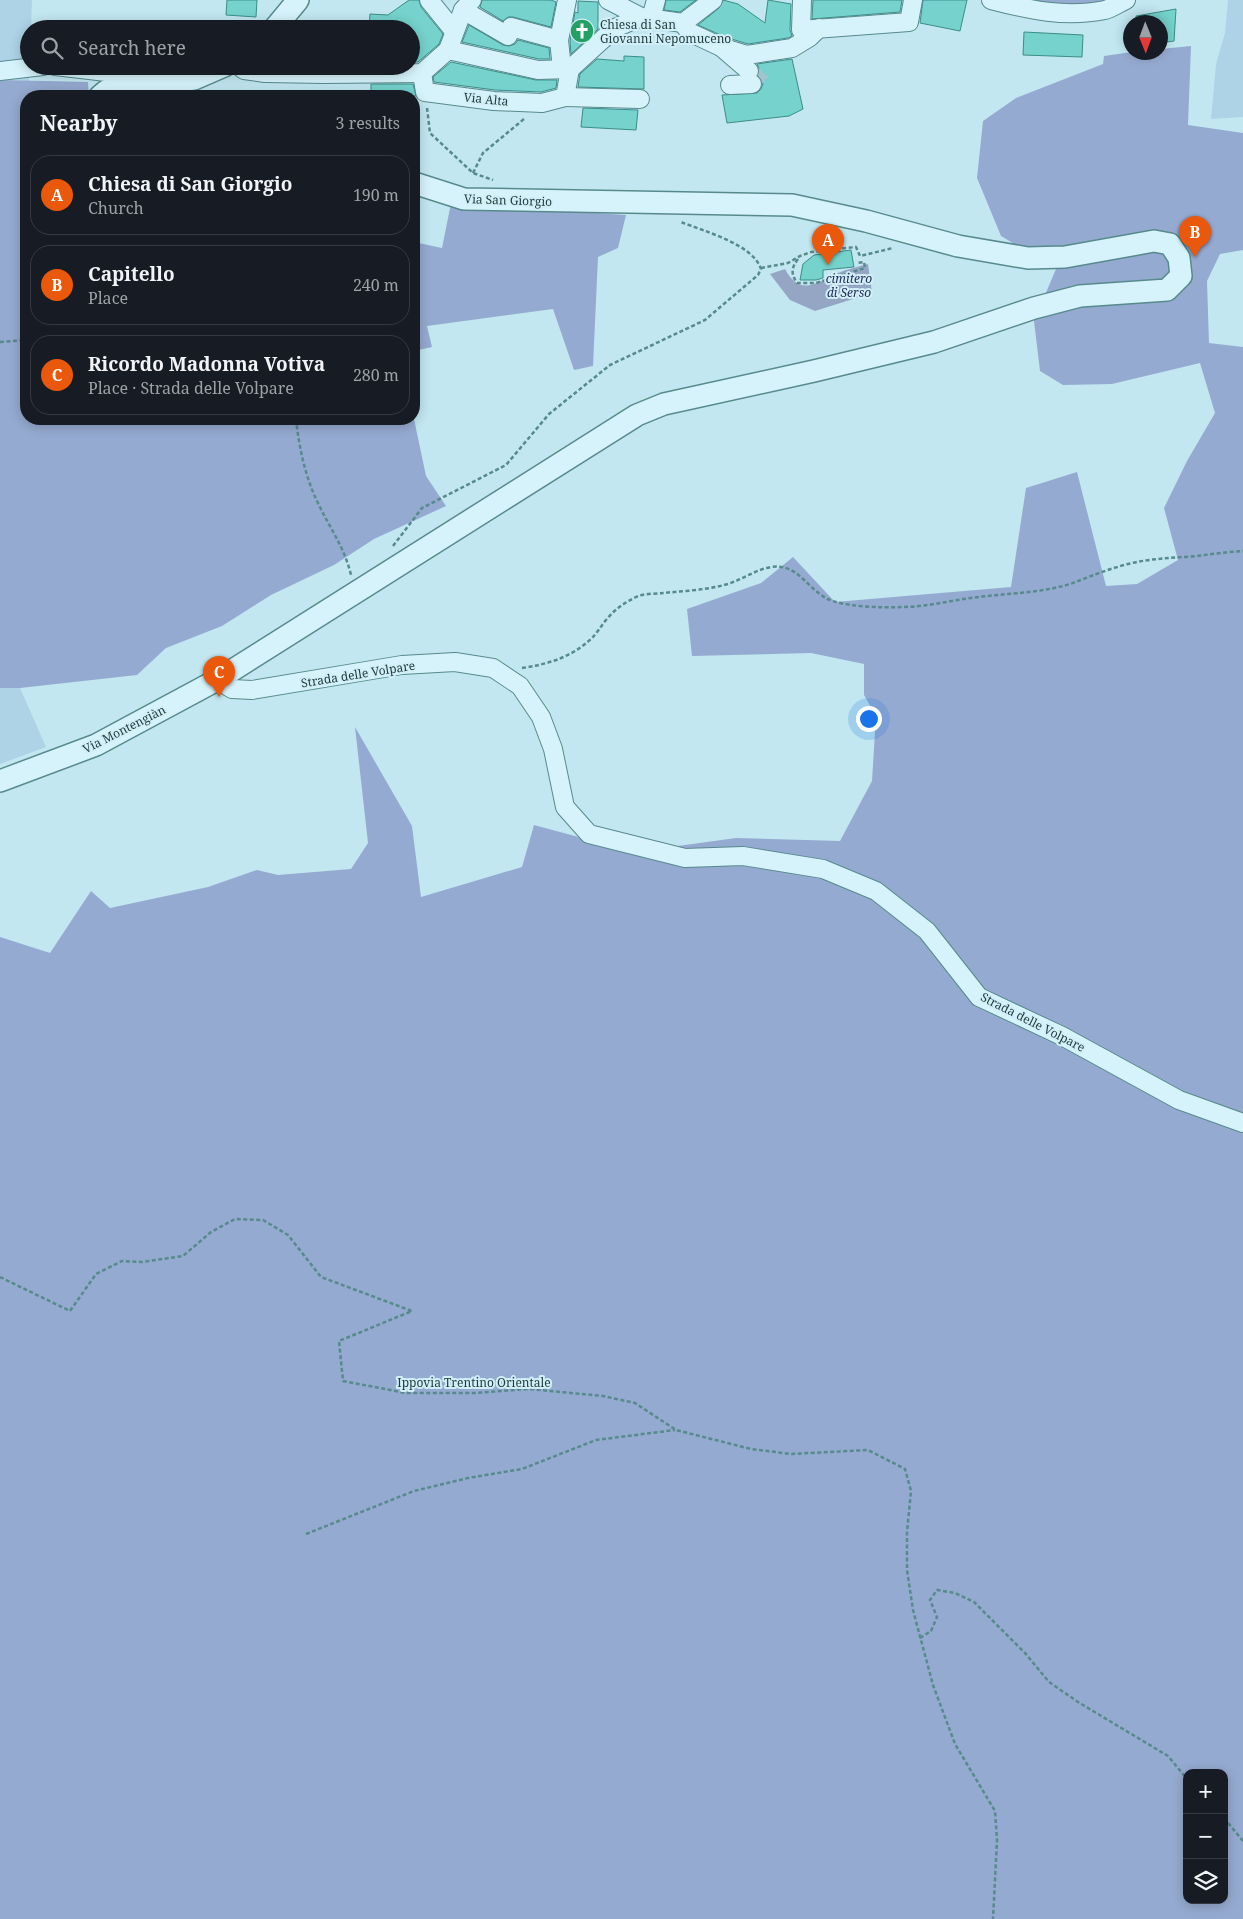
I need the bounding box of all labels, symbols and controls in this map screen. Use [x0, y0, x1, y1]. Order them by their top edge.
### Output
north arrow [1123, 15, 1168, 60]
place label: Chiesa di San Giovanni Nepomuceno [600, 16, 731, 47]
church icon: Chiesa di San Giovanni Nepomuceno [569, 18, 595, 44]
search box [20, 20, 420, 75]
icon: search [38, 34, 66, 62]
text: Search here [78, 35, 186, 61]
street label: Via Alta [463, 88, 509, 110]
text: Nearby [40, 109, 118, 137]
text: 3 results [336, 112, 400, 134]
text: Chiesa di San Giorgio [88, 171, 292, 197]
text: A [51, 184, 63, 206]
text: 190 m [353, 184, 399, 206]
street label: Via San Giorgio [464, 190, 552, 210]
text: Church [88, 197, 144, 219]
pin: B [1179, 216, 1211, 257]
pin: A [812, 224, 844, 265]
text: Capitello [88, 261, 175, 287]
park label: cimitero di Serso [826, 270, 872, 301]
text: B [52, 274, 62, 296]
text: 240 m [353, 274, 399, 296]
text: Place [88, 287, 128, 309]
text: Ricordo Madonna Votiva [88, 351, 325, 377]
text: C [52, 364, 62, 386]
text: 280 m [353, 364, 399, 386]
text: Place · Strada delle Volpare [88, 377, 294, 399]
pin: C [203, 656, 235, 697]
street label: Strada delle Volpare [300, 657, 416, 691]
street label: Via Montengiàn [80, 701, 169, 757]
your location [856, 706, 882, 732]
street label: Strada delle Volpare [978, 988, 1088, 1056]
street label: Ippovia Trentino Orientale [397, 1374, 551, 1391]
map controls [1183, 1769, 1228, 1904]
button: + [1183, 1769, 1228, 1814]
button: − [1183, 1814, 1228, 1859]
button: layers [1183, 1859, 1228, 1904]

